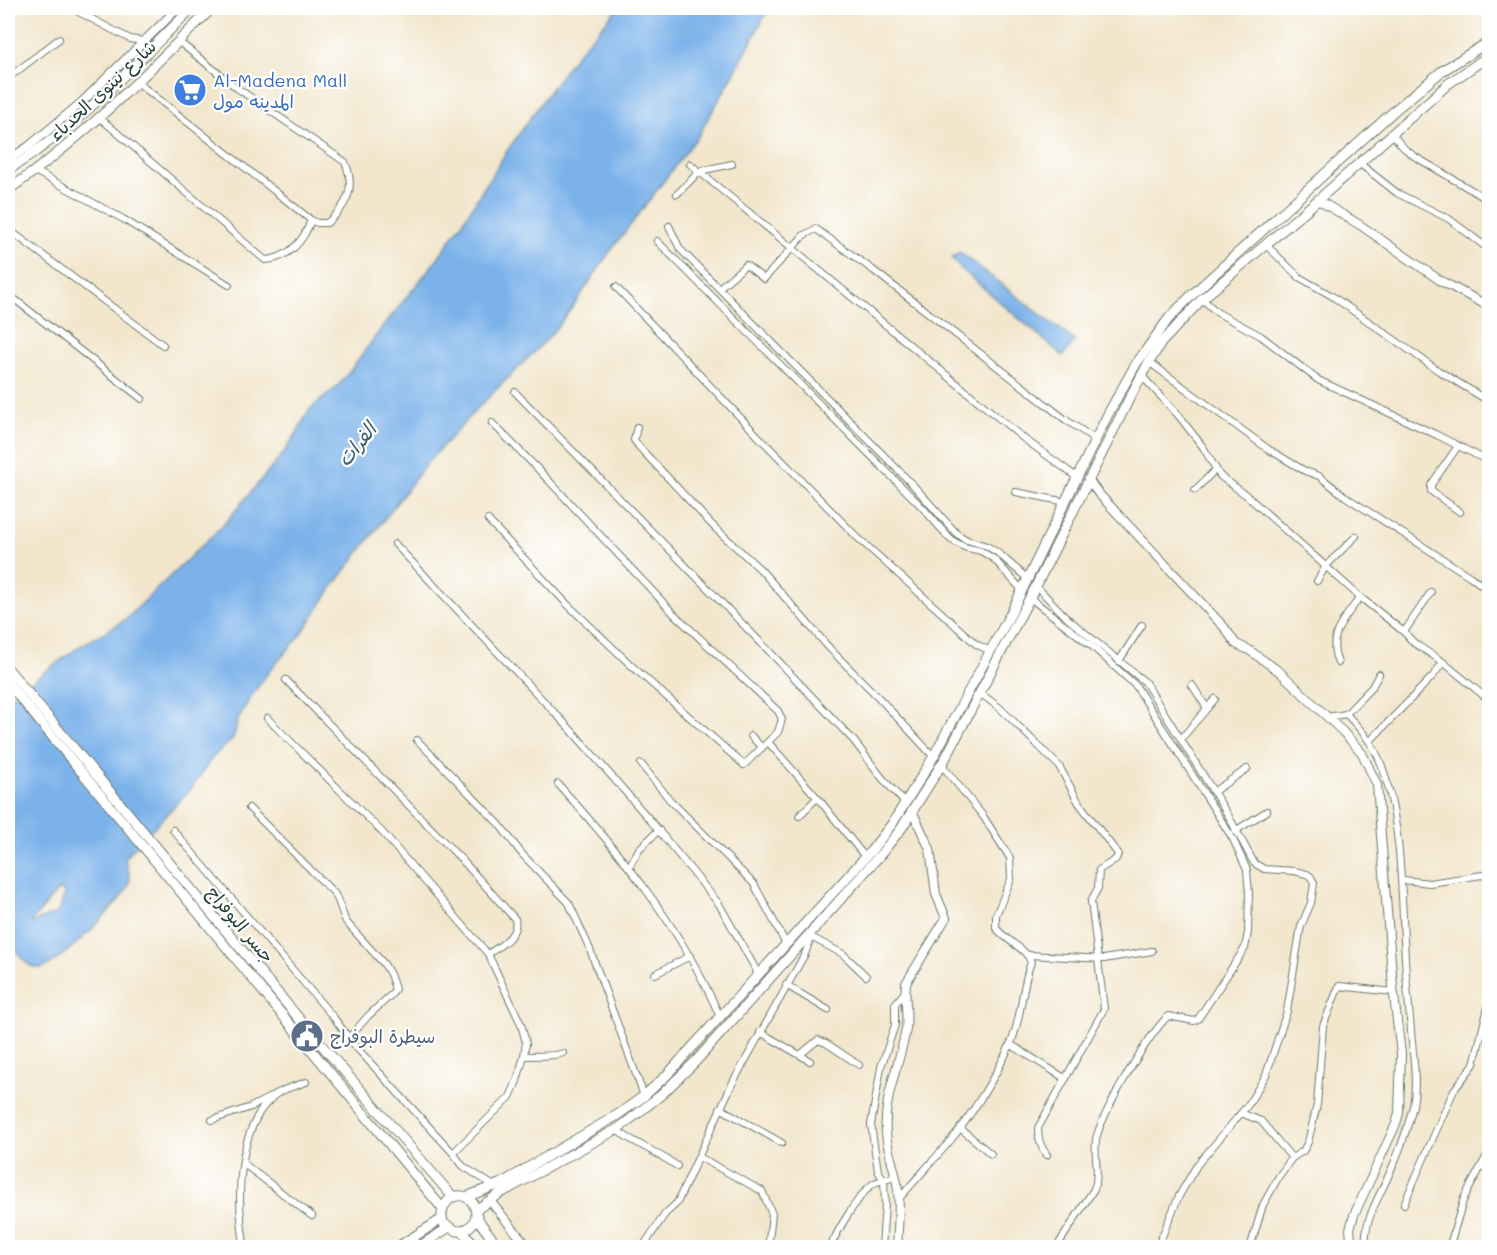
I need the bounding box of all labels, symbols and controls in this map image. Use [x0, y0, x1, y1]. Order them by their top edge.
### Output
street label: شارع نينوى الحدباء [43, 34, 161, 147]
place label: Al-Madena Mall المدينه مول [213, 68, 347, 113]
supermarket icon: Al-Madena Mall المدينه مول [172, 72, 208, 108]
water label: الفرات [330, 414, 383, 471]
street label: جسر البوفراج [201, 881, 280, 968]
public building icon: سيطرة البوفراج [289, 1018, 325, 1054]
place label: سيطرة البوفراج [330, 1024, 435, 1049]

